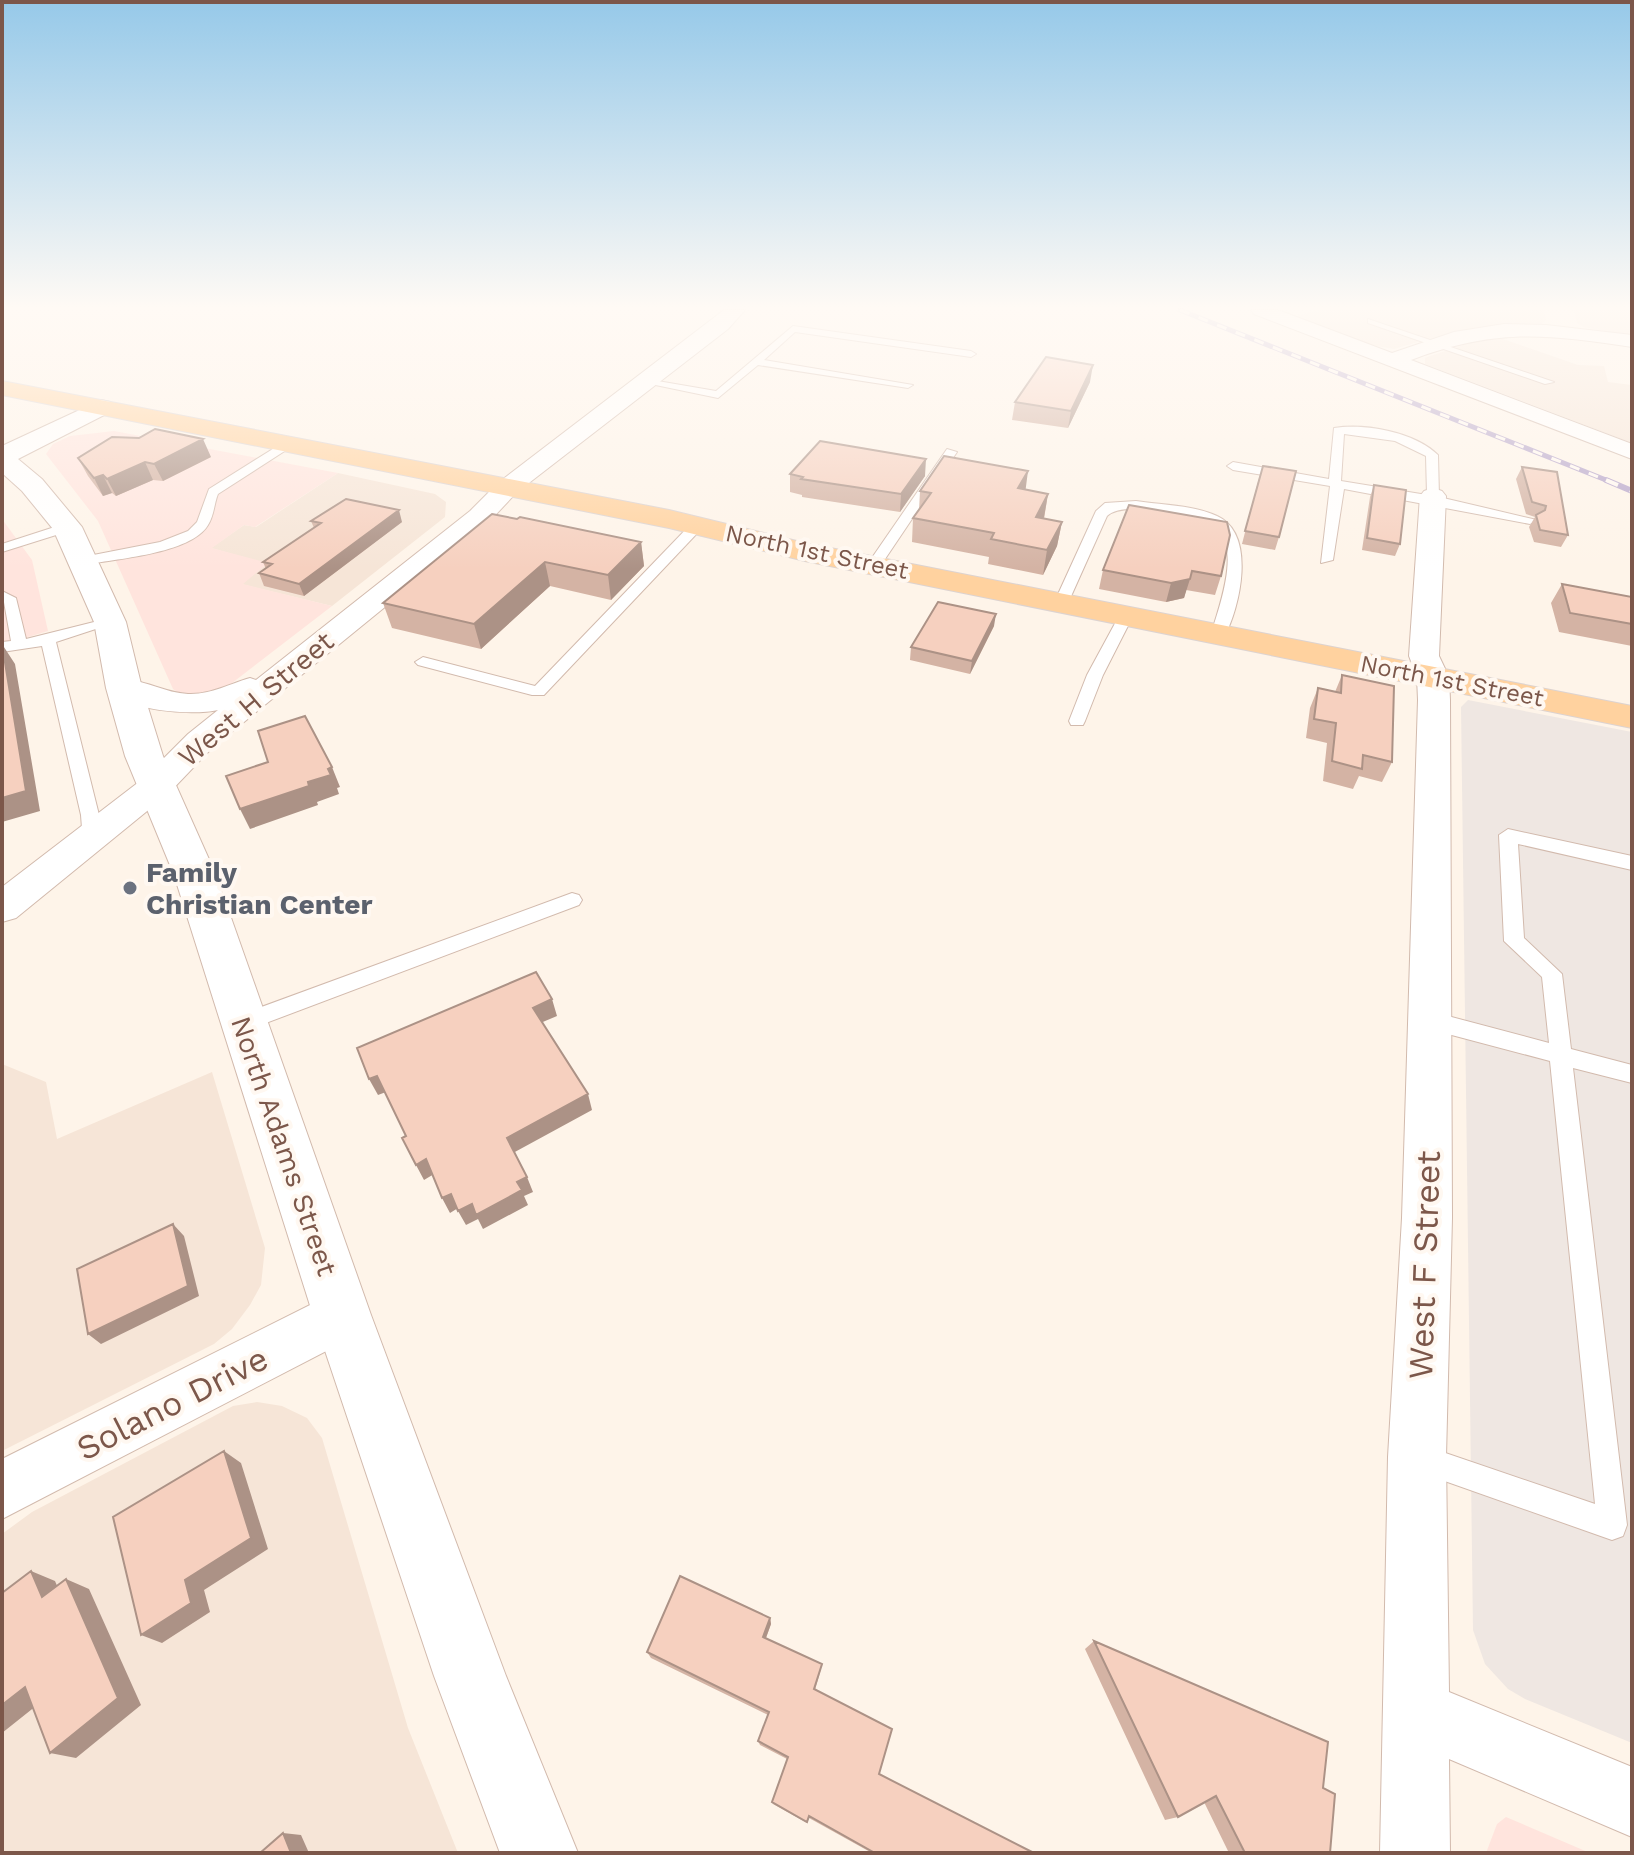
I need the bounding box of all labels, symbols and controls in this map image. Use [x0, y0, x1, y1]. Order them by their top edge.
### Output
street label: North 1st Street [723, 519, 911, 585]
street label: West H Street [172, 624, 341, 774]
street label: North 1st Street [1358, 650, 1546, 712]
place label: Family Christian Center [146, 856, 373, 921]
marker: Family Christian Center [121, 879, 139, 897]
street label: North Adams Street [224, 1012, 344, 1280]
street label: West F Street [1400, 1150, 1448, 1380]
street label: Solano Drive [70, 1338, 274, 1468]

